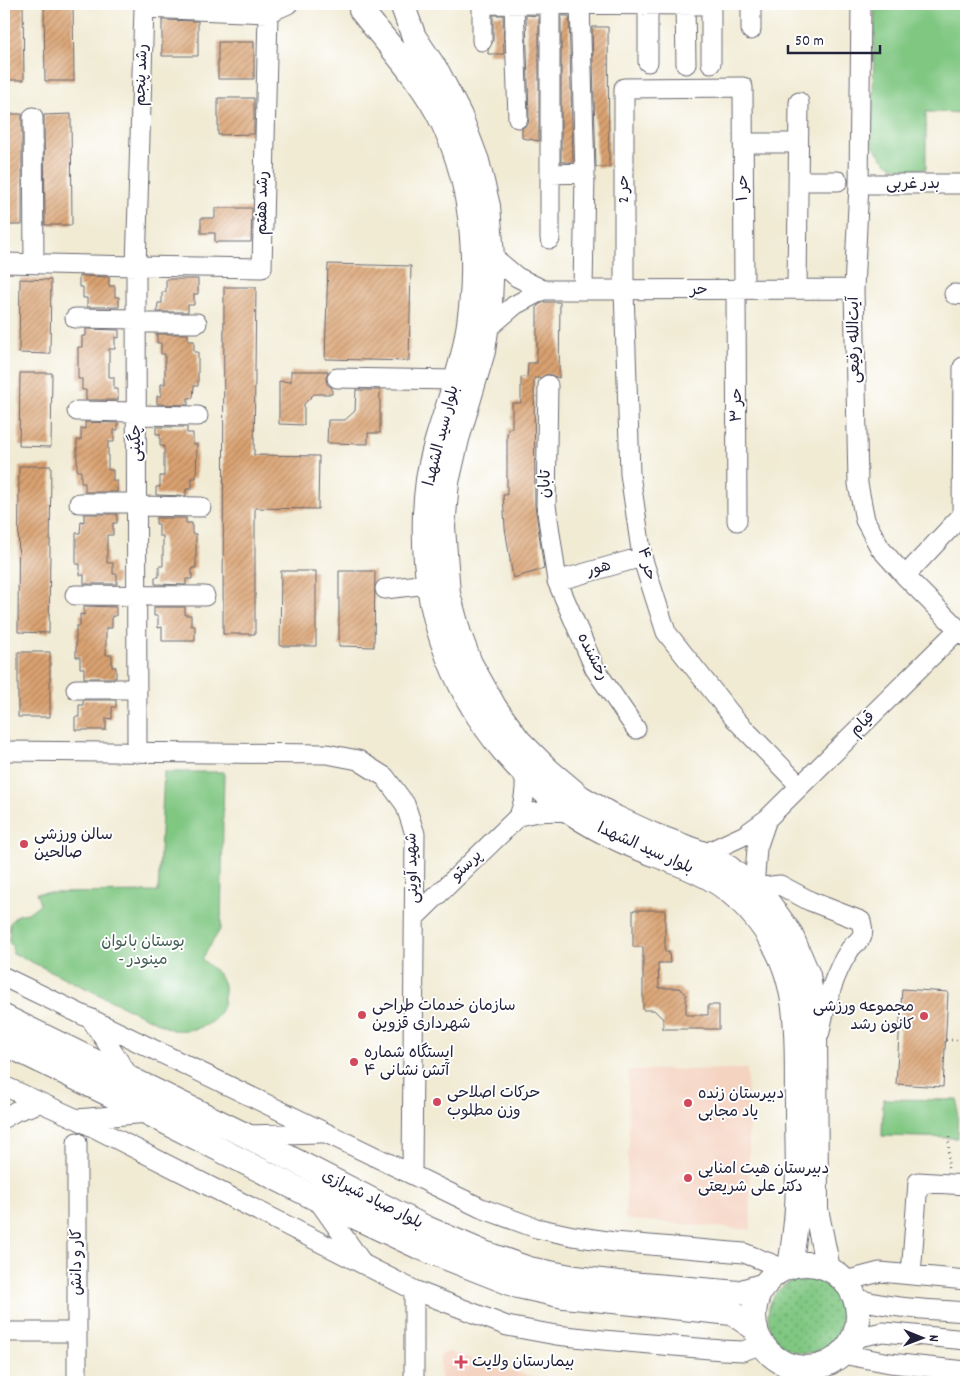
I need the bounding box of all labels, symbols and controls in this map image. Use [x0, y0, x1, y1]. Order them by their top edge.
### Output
scale bar [788, 22, 880, 54]
text: 50 m [795, 31, 824, 53]
street label: رشد پنجم [129, 43, 155, 107]
street label: رشد هفتم [251, 171, 275, 235]
street label: بدر غربی [886, 173, 940, 196]
street label: حر ۱ [732, 174, 755, 202]
street label: حر 2 [613, 175, 636, 203]
street label: حر [688, 279, 708, 302]
street label: آیت‌الله رفیعی [843, 295, 867, 384]
street label: بلوار سید الشهدا [418, 383, 466, 489]
street label: حر ۳ [726, 388, 749, 422]
street label: چگینی [125, 424, 148, 462]
street label: تابان [534, 469, 558, 498]
street label: حر ۴ [631, 545, 661, 583]
street label: هور [583, 555, 614, 584]
street label: رخشنده [570, 629, 614, 685]
street label: قیام [845, 706, 881, 742]
street label: بلوار سید الشهدا [593, 818, 697, 880]
place label: سالن ورزشی صالحین [34, 824, 113, 865]
street label: شهید آوینی [400, 832, 426, 904]
marker: سالن ورزشی صالحین [18, 838, 30, 850]
street label: پرستو [445, 845, 488, 887]
park label: بوستان بانوان - مینودر [101, 931, 185, 972]
place label: سازمان خدمات طراحی شهرداری قزوین [372, 995, 516, 1036]
place label: مجموعه ورزشی کانون رشد [813, 996, 914, 1037]
marker: سازمان خدمات طراحی شهرداری قزوین [356, 1009, 368, 1021]
marker: مجموعه ورزشی کانون رشد [918, 1010, 930, 1022]
place label: ایستگاه شماره ۴ آتش نشانی [364, 1042, 454, 1083]
marker: ایستگاه شماره ۴ آتش نشانی [348, 1056, 360, 1068]
place label: حرکات اصلاحی وزن مطلوب [447, 1082, 540, 1123]
place label: دبیرستان زنده یاد مجابی [698, 1083, 784, 1124]
marker: حرکات اصلاحی وزن مطلوب [431, 1096, 443, 1108]
marker: دبیرستان زنده یاد مجابی [682, 1097, 694, 1109]
place label: دبیرستان هیت امنایی دکتر علی شریعتی [698, 1158, 829, 1199]
street label: بلوار صیاد شیرازی [317, 1165, 427, 1235]
marker: دبیرستان هیت امنایی دکتر علی شریعتی [682, 1172, 694, 1184]
street label: کار و دانش [66, 1229, 89, 1295]
north arrow [898, 1314, 948, 1364]
text: N [923, 1335, 943, 1342]
place label: بیمارستان ولایت [472, 1351, 574, 1374]
marker: بیمارستان ولایت [454, 1355, 468, 1369]

